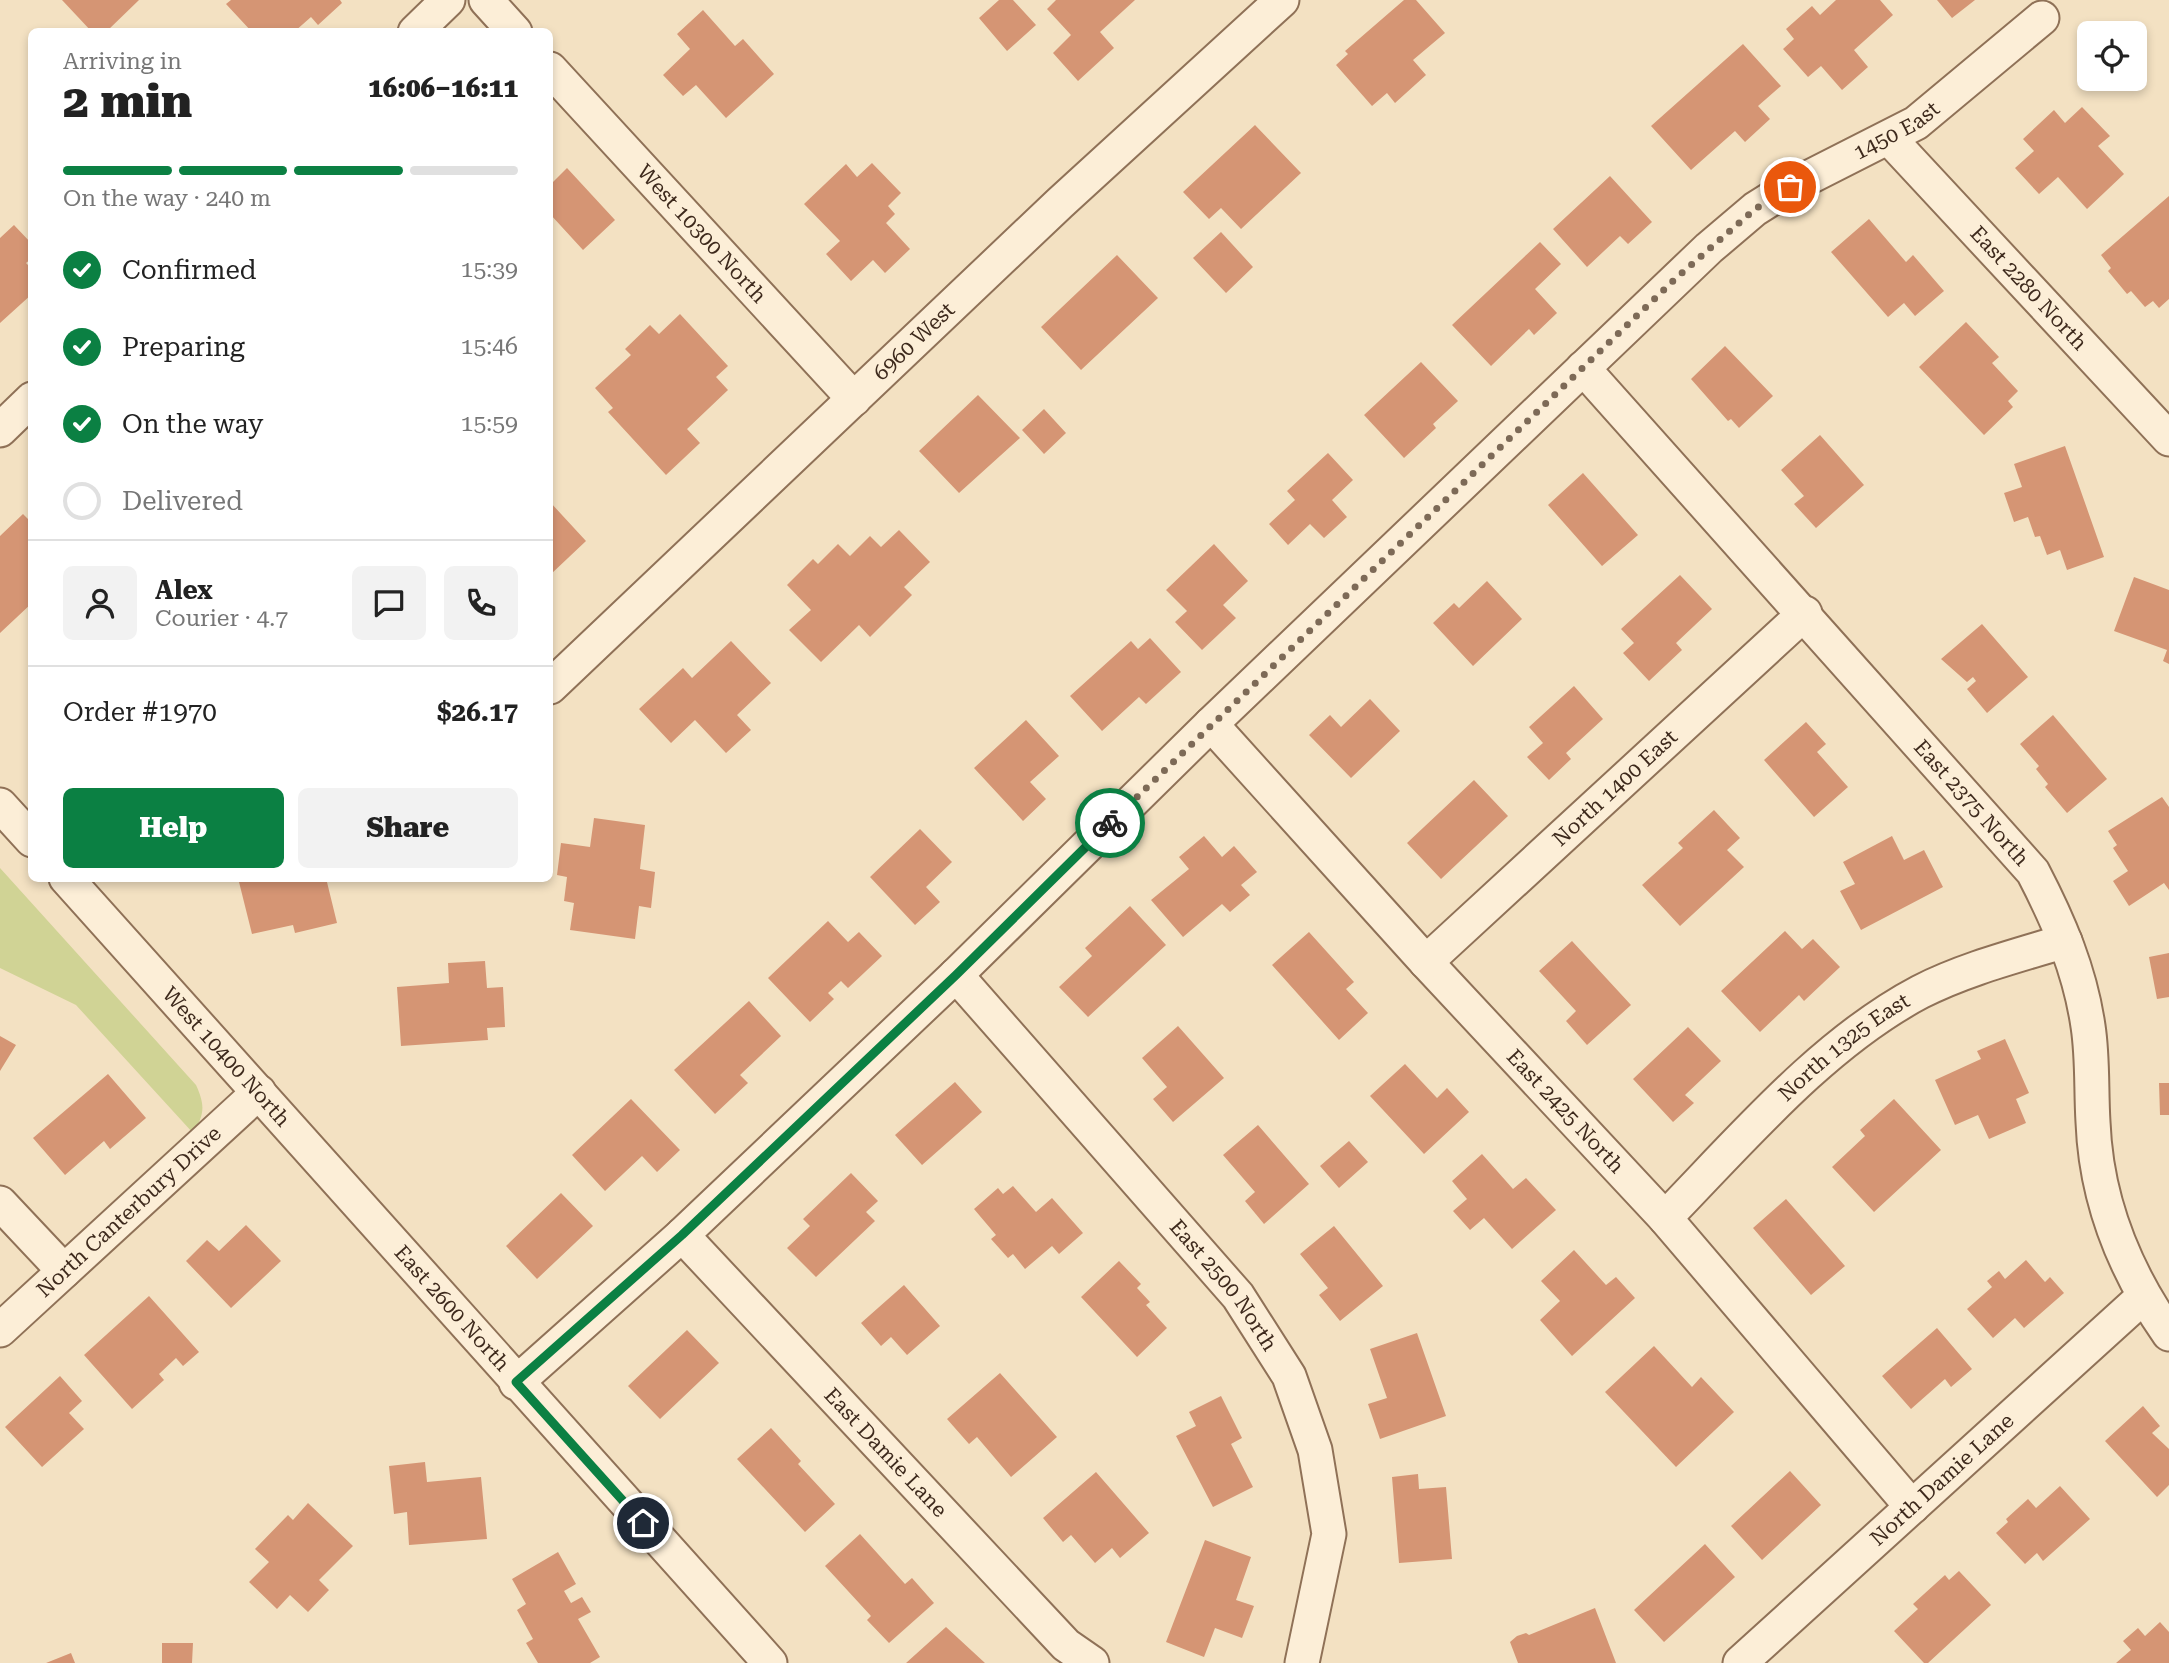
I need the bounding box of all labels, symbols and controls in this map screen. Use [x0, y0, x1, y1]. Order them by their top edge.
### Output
map controls [2077, 21, 2147, 91]
button: locate [2077, 21, 2147, 91]
text: Arriving in [63, 48, 182, 75]
text: 16:06–16:11 [368, 73, 518, 103]
text: 2 min [63, 74, 192, 128]
street label: 1450 East [1850, 97, 1944, 165]
pin [1760, 157, 1820, 217]
street label: West 10300 North [632, 160, 772, 308]
icon: bag [1771, 168, 1809, 206]
text: On the way · 240 m [63, 185, 271, 212]
street label: East 2280 North [1965, 221, 2092, 355]
icon: check [63, 251, 101, 289]
text: Confirmed [122, 255, 257, 285]
text: 15:39 [461, 256, 518, 283]
street label: 6960 West [869, 297, 960, 385]
icon: check [63, 328, 101, 366]
text: Preparing [122, 332, 245, 362]
text: 15:46 [461, 333, 518, 360]
icon: check [63, 405, 101, 443]
text: On the way [122, 409, 263, 439]
text: 15:59 [461, 410, 518, 437]
text: Delivered [122, 486, 243, 516]
button: person [63, 566, 137, 640]
button: chat [352, 566, 426, 640]
button: phone [444, 566, 518, 640]
text: Alex [155, 575, 213, 605]
text: Courier · 4.7 [155, 605, 288, 632]
text: Order #1970 [63, 697, 217, 727]
text: $26.17 [437, 697, 518, 727]
street label: North 1400 East [1548, 725, 1682, 851]
street label: East 2375 North [1909, 735, 2034, 871]
button: Help [63, 788, 284, 868]
button: Share [298, 788, 518, 868]
courier [1075, 788, 1145, 858]
icon: bike [1091, 804, 1129, 842]
street label: West 10400 North [157, 982, 295, 1132]
street label: North 1325 East [1774, 988, 1914, 1106]
street label: East 2425 North [1502, 1045, 1629, 1178]
street label: North Canterbury Drive [32, 1121, 226, 1302]
street label: East 2500 North [1165, 1215, 1282, 1356]
street label: East 2600 North [389, 1241, 515, 1376]
street label: East Damie Lane [819, 1383, 952, 1522]
street label: North Damie Lane [1865, 1408, 2019, 1551]
pin [613, 1493, 673, 1553]
icon: home [624, 1504, 662, 1542]

